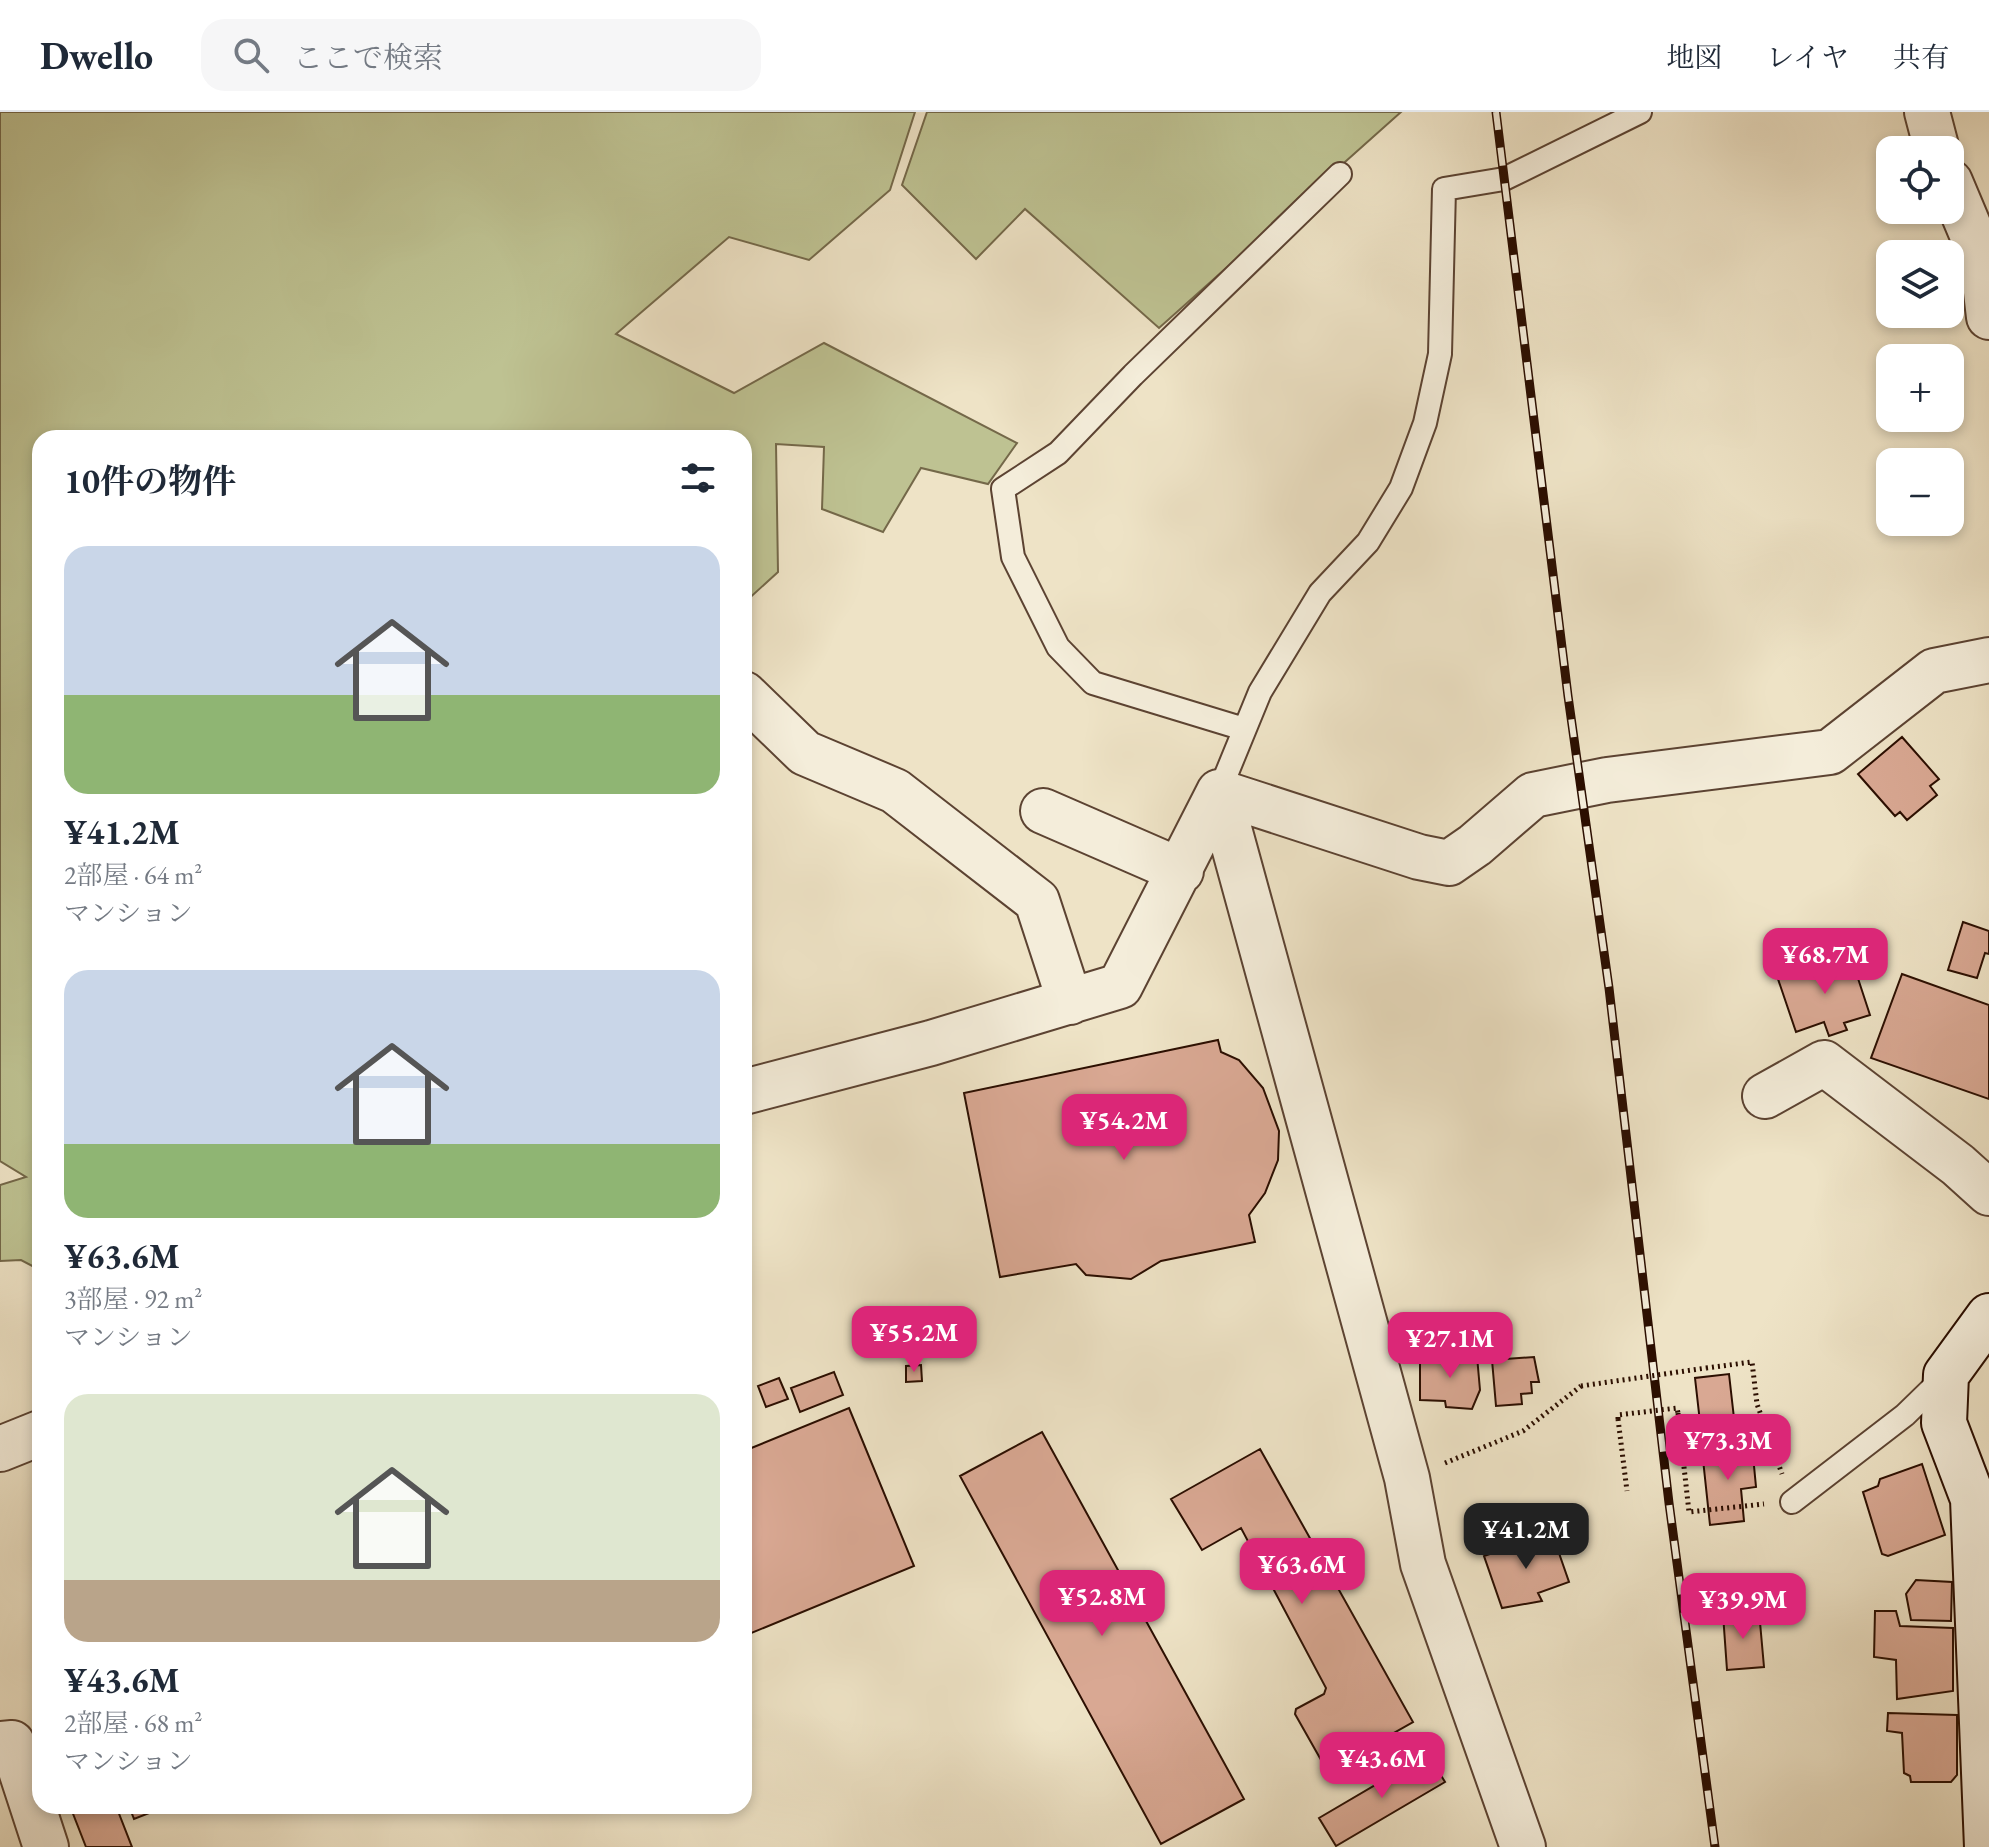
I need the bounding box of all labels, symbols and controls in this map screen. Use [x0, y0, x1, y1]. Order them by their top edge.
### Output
search box [201, 19, 761, 91]
text: Dwello [40, 31, 153, 80]
icon: search [229, 33, 273, 77]
text: ここで検索 [293, 38, 443, 77]
text: 地図 [1666, 39, 1722, 75]
text: レイヤ [1766, 39, 1849, 75]
text: 共有 [1893, 39, 1949, 75]
map controls [1876, 136, 1964, 536]
button: locate [1876, 136, 1964, 224]
button: layers [1876, 240, 1964, 328]
button: + [1876, 344, 1964, 432]
button: − [1876, 448, 1964, 536]
icon: filters [676, 456, 720, 500]
text: 10件の物件 [64, 459, 236, 503]
icon: home [320, 598, 464, 742]
text: ¥41.2M [64, 810, 180, 854]
text: 2部屋 · 64 m² [64, 858, 202, 892]
text: マンション [64, 896, 193, 930]
pin: ¥68.7M [1760, 928, 1890, 996]
text: ¥68.7M [1781, 937, 1869, 971]
icon: home [320, 1022, 464, 1166]
pin: ¥54.2M [1059, 1094, 1189, 1162]
text: ¥54.2M [1080, 1103, 1168, 1137]
text: ¥63.6M [64, 1234, 180, 1278]
text: 3部屋 · 92 m² [64, 1282, 202, 1316]
pin: ¥55.2M [849, 1306, 979, 1374]
pin: ¥27.1M [1385, 1312, 1515, 1380]
text: ¥55.2M [870, 1315, 958, 1349]
text: マンション [64, 1320, 193, 1354]
text: ¥27.1M [1406, 1321, 1494, 1355]
pin: ¥73.3M [1663, 1414, 1793, 1482]
text: ¥73.3M [1684, 1423, 1772, 1457]
icon: home [320, 1446, 464, 1590]
pin: ¥41.2M [1461, 1503, 1591, 1571]
text: ¥41.2M [1482, 1512, 1570, 1546]
pin: ¥63.6M [1237, 1538, 1367, 1606]
text: ¥63.6M [1258, 1547, 1346, 1581]
pin: ¥52.8M [1037, 1570, 1167, 1638]
pin: ¥39.9M [1678, 1573, 1808, 1641]
text: ¥52.8M [1058, 1579, 1146, 1613]
text: ¥39.9M [1699, 1582, 1787, 1616]
text: ¥43.6M [64, 1658, 180, 1702]
text: 2部屋 · 68 m² [64, 1706, 202, 1740]
pin: ¥43.6M [1317, 1732, 1447, 1800]
text: ¥43.6M [1338, 1741, 1426, 1775]
text: マンション [64, 1744, 193, 1778]

